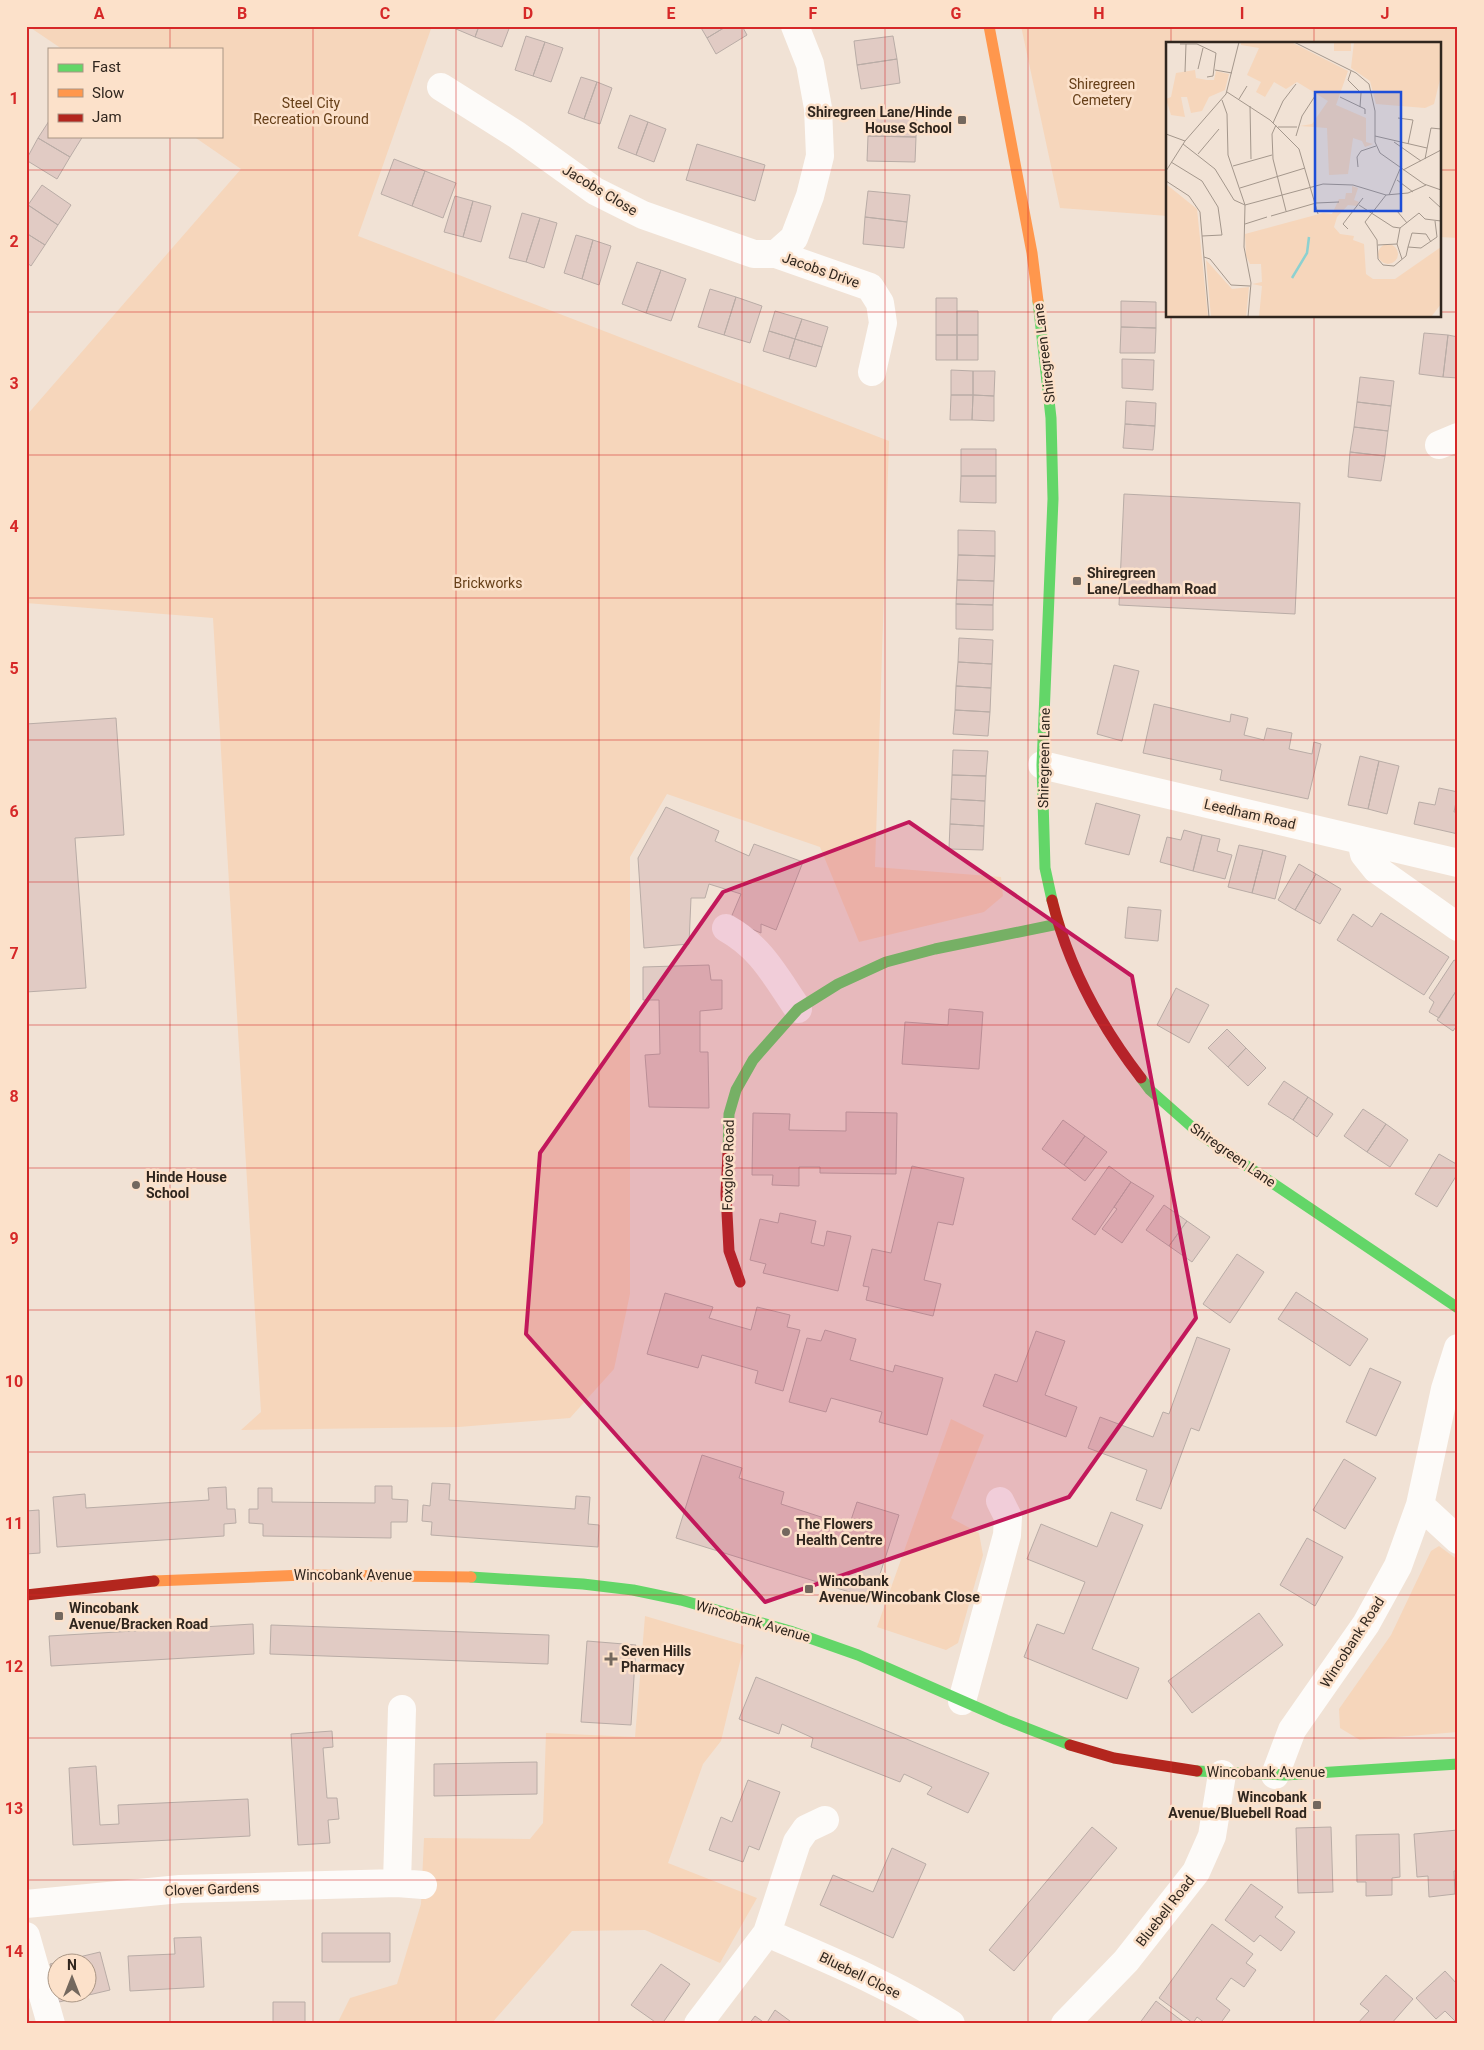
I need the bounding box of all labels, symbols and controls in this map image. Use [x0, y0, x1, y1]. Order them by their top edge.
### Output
text: A [94, 4, 105, 23]
text: B [237, 4, 247, 23]
text: C [380, 4, 390, 23]
text: D [523, 4, 533, 23]
text: E [667, 4, 676, 23]
text: F [809, 4, 818, 23]
text: G [951, 4, 962, 23]
text: H [1093, 4, 1105, 23]
text: I [1240, 4, 1244, 23]
text: J [1381, 4, 1389, 23]
inset map [1166, 42, 1442, 318]
legend [48, 48, 222, 138]
text: Fast [92, 58, 121, 76]
park label: Shiregreen Cemetery [1069, 76, 1135, 108]
text: Slow [92, 84, 124, 102]
text: 1 [9, 89, 19, 108]
park label: Steel City Recreation Ground [253, 95, 369, 127]
place label: Shiregreen Lane/Hinde House School [807, 104, 952, 136]
text: Jam [92, 108, 122, 126]
marker: Shiregreen Lane/Hinde House School [956, 114, 968, 126]
street label: Jacobs Close [560, 161, 640, 219]
text: 2 [9, 232, 19, 251]
street label: Jacobs Drive [780, 249, 862, 291]
street label: Shiregreen Lane [1030, 302, 1058, 404]
text: 3 [9, 374, 19, 393]
text: 4 [9, 517, 19, 536]
place label: Shiregreen Lane/Leedham Road [1087, 565, 1217, 597]
park label: Brickworks [454, 575, 522, 591]
marker: Shiregreen Lane/Leedham Road [1071, 575, 1083, 587]
text: 5 [9, 659, 19, 678]
street label: Shiregreen Lane [1035, 708, 1053, 808]
street label: Leedham Road [1203, 796, 1297, 832]
text: 6 [9, 802, 19, 821]
text: 7 [9, 944, 19, 963]
text: 8 [9, 1087, 19, 1106]
street label: Foxglove Road [719, 1119, 737, 1211]
street label: Shiregreen Lane [1187, 1120, 1279, 1190]
place label: Hinde House School [146, 1169, 227, 1201]
marker: Hinde House School [130, 1179, 142, 1191]
text: 9 [9, 1229, 19, 1248]
text: 10 [5, 1372, 23, 1391]
text: 11 [5, 1514, 23, 1533]
place label: The Flowers Health Centre [796, 1516, 883, 1548]
marker: The Flowers Health Centre [780, 1526, 792, 1538]
street label: Wincobank Avenue [294, 1567, 412, 1583]
place label: Wincobank Avenue/Wincobank Close [819, 1573, 980, 1605]
marker: Wincobank Avenue/Wincobank Close [803, 1583, 815, 1595]
street label: Wincobank Road [1317, 1594, 1387, 1690]
street label: Wincobank Avenue [694, 1597, 812, 1645]
place label: Wincobank Avenue/Bracken Road [69, 1600, 208, 1632]
marker: Wincobank Avenue/Bracken Road [53, 1610, 65, 1622]
place label: Seven Hills Pharmacy [621, 1643, 691, 1675]
marker: Seven Hills Pharmacy [605, 1653, 617, 1665]
text: 12 [5, 1657, 23, 1676]
street label: Wincobank Avenue [1207, 1764, 1325, 1780]
place label: Wincobank Avenue/Bluebell Road [1168, 1789, 1308, 1821]
text: 13 [5, 1799, 23, 1818]
marker: Wincobank Avenue/Bluebell Road [1311, 1799, 1323, 1811]
street label: Bluebell Road [1133, 1873, 1197, 1949]
street label: Clover Gardens [164, 1879, 260, 1899]
text: 14 [5, 1942, 23, 1961]
street label: Bluebell Close [817, 1949, 903, 2001]
north arrow [48, 1952, 98, 2002]
text: N [67, 1957, 77, 1973]

